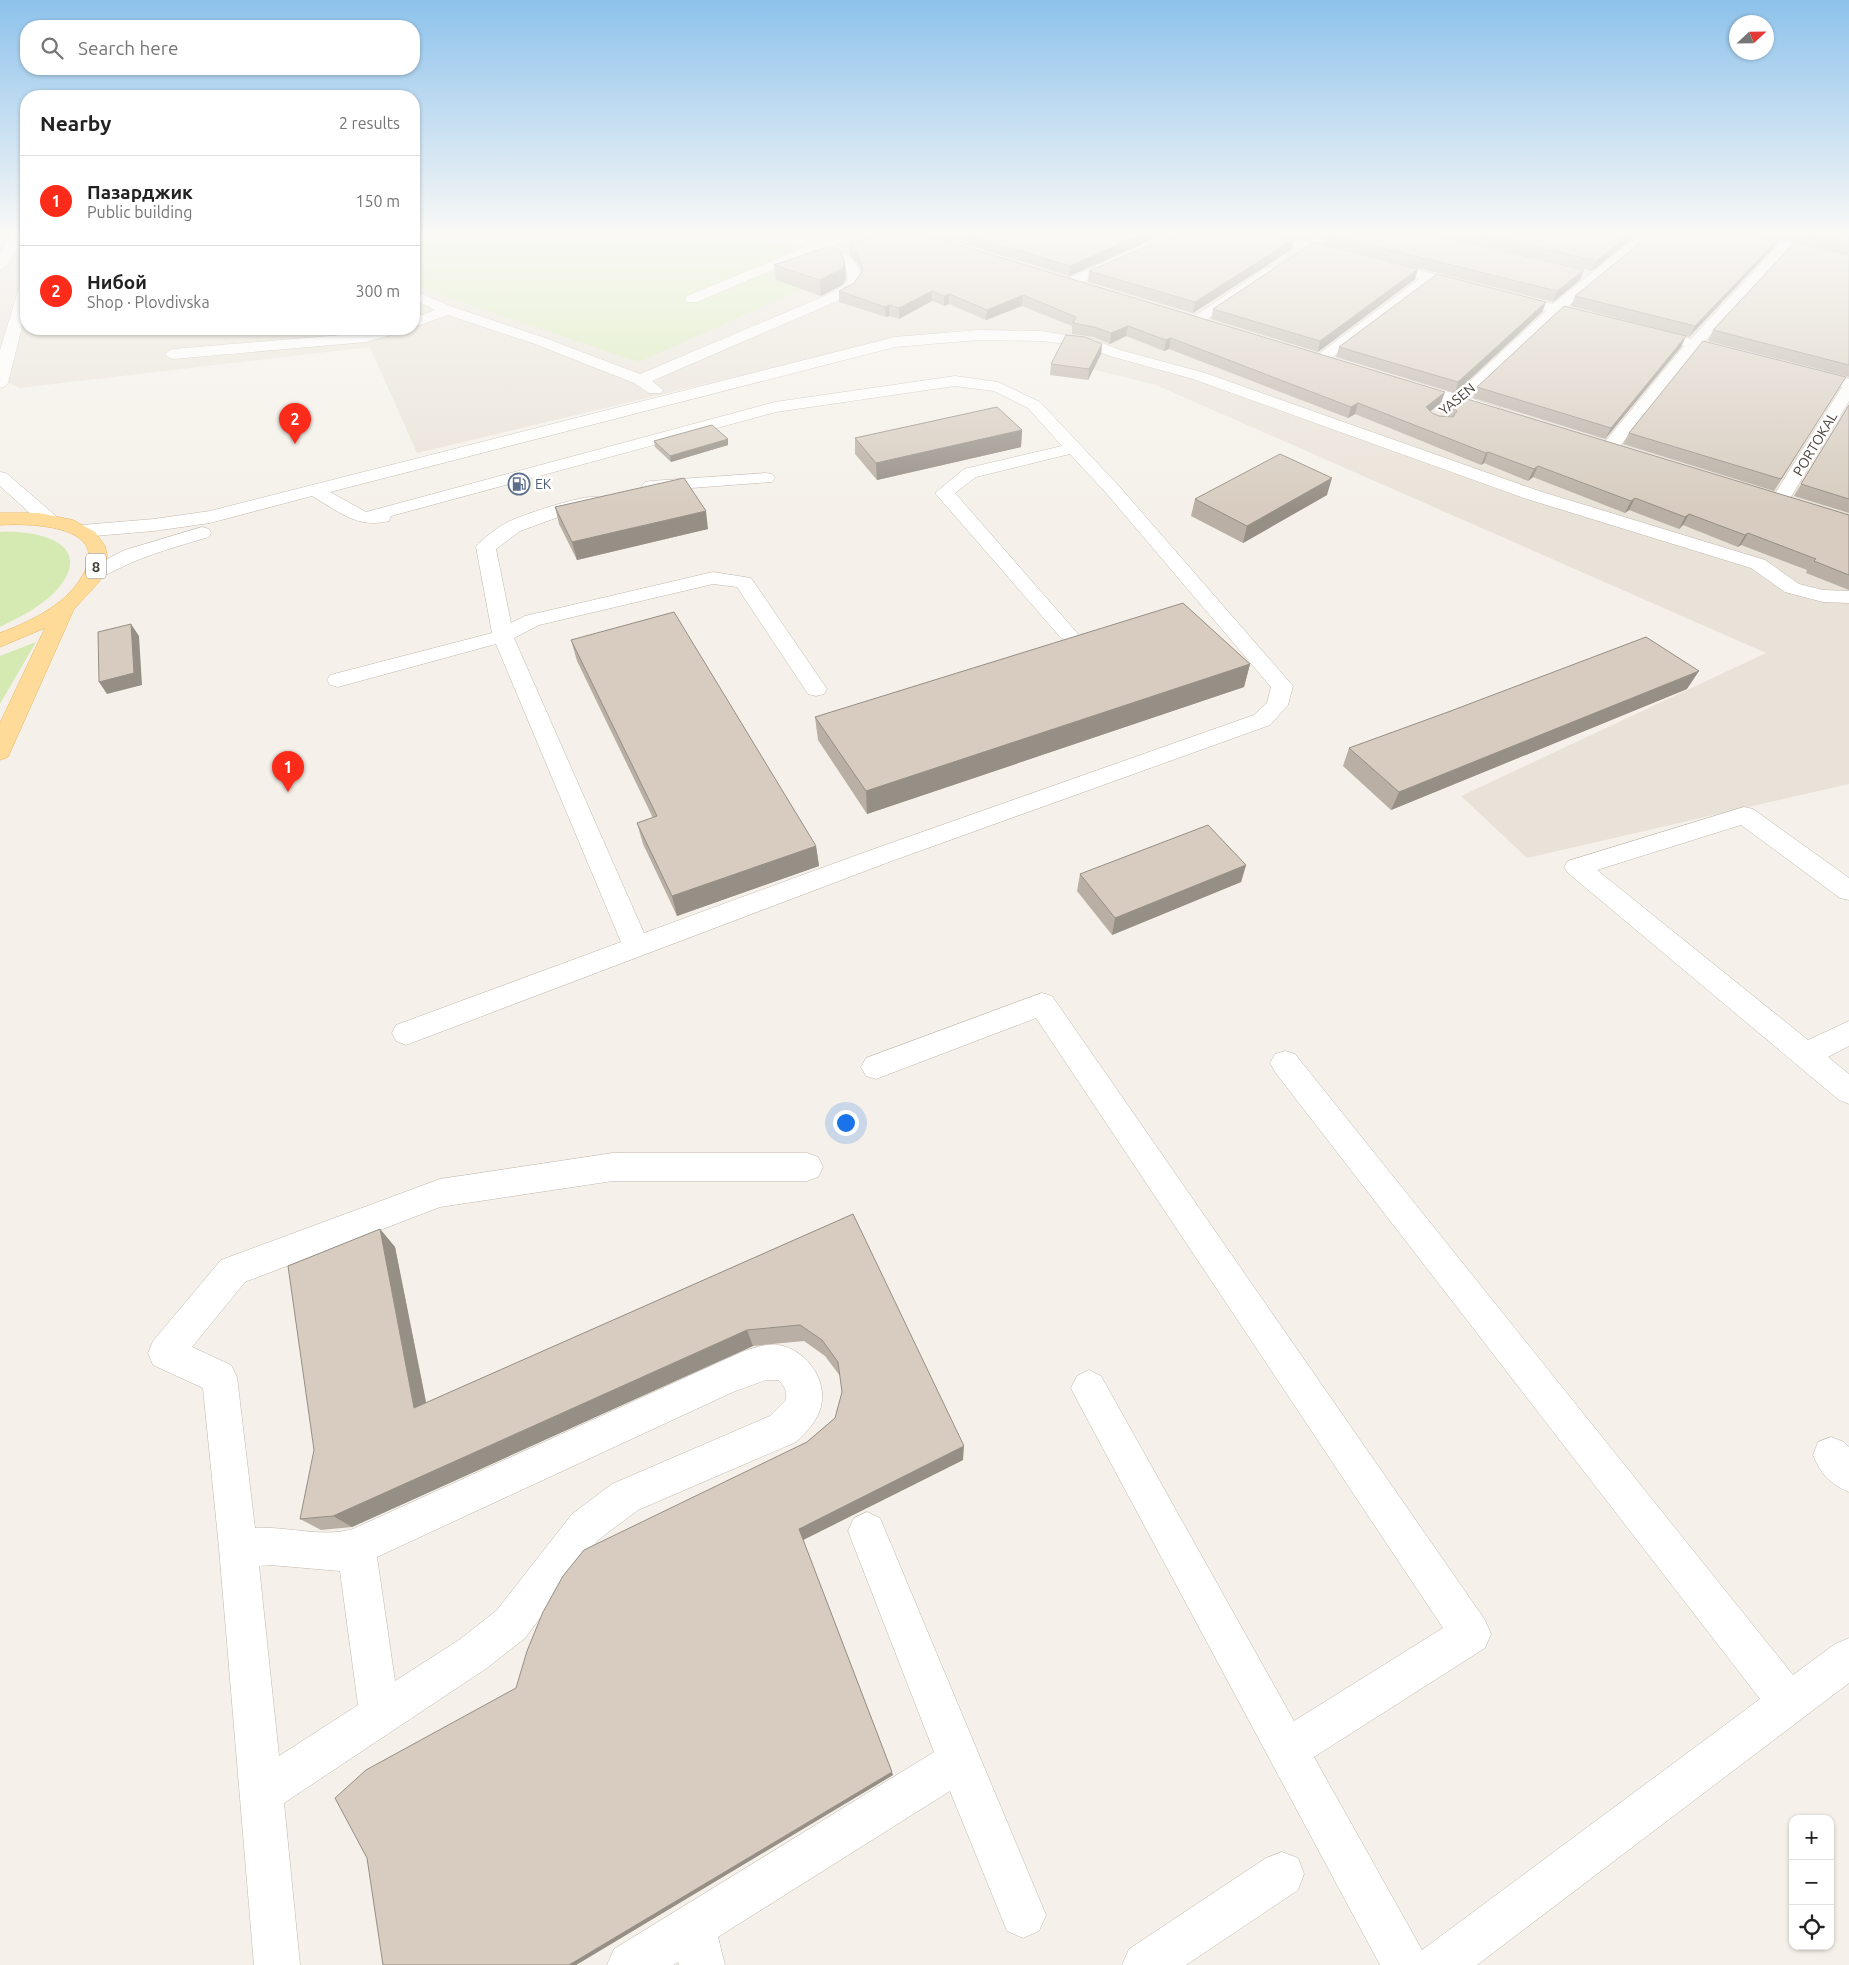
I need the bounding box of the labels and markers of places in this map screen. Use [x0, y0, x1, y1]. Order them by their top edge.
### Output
pin: 2 [279, 403, 311, 444]
fuel station icon: ЕК [507, 472, 531, 496]
place label: ЕК [535, 476, 552, 492]
pin: 1 [272, 751, 304, 792]

